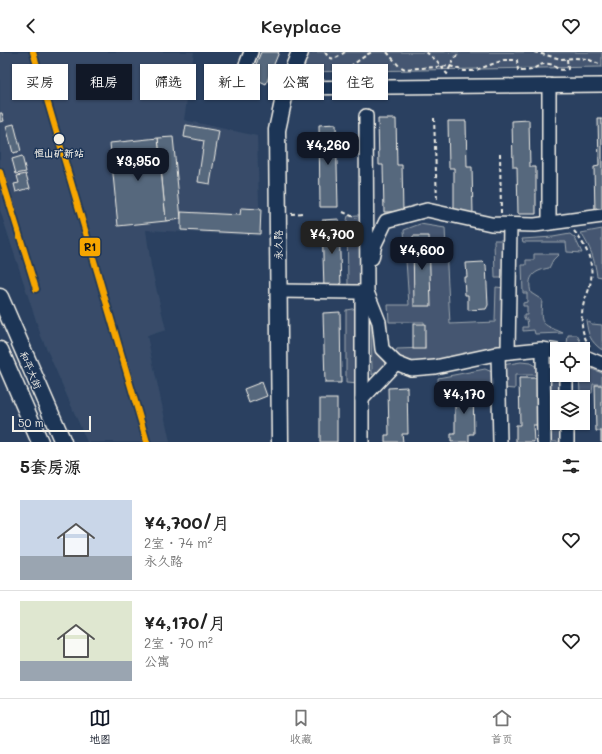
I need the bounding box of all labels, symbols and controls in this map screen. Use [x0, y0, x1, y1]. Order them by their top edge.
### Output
text: Keyplace [261, 14, 341, 38]
icon: back [20, 15, 42, 37]
icon: heart [560, 15, 582, 37]
chip: 买房 [12, 64, 68, 100]
chip: 租房 [76, 64, 132, 100]
chip: 筛选 [140, 64, 196, 100]
chip: 新上 [204, 64, 260, 100]
chip: 公寓 [268, 64, 324, 100]
chip: 住宅 [332, 64, 388, 100]
marker: 恒山矿新站 [52, 132, 66, 146]
pin: ¥4,260 [295, 132, 361, 166]
text: ¥4,260 [306, 136, 350, 153]
place label: 恒山矿新站 [34, 146, 84, 160]
pin: ¥3,950 [105, 148, 171, 182]
text: ¥3,950 [116, 152, 160, 169]
pin: ¥4,700 [299, 221, 365, 255]
text: ¥4,700 [310, 225, 354, 242]
street label: 永久路 [271, 230, 285, 260]
line badge: R1 [79, 237, 101, 257]
pin: ¥4,600 [389, 237, 455, 271]
text: R1 [84, 239, 96, 254]
text: ¥4,600 [399, 241, 445, 258]
map controls [550, 342, 590, 430]
button: locate [550, 342, 590, 382]
street label: 和平大街 [17, 349, 45, 391]
pin: ¥4,170 [431, 381, 497, 415]
text: ¥4,170 [443, 385, 485, 402]
button: layers [550, 390, 590, 430]
scale bar [12, 414, 91, 433]
text: 50 m [18, 415, 44, 430]
text: 5套房源 [20, 455, 81, 477]
icon: filters [560, 455, 582, 477]
text: ¥4,700/月 [144, 511, 229, 533]
icon: home [52, 516, 100, 564]
icon: heart [560, 529, 582, 551]
text: 2室 · 74 m² [144, 534, 213, 551]
text: 永久路 [144, 552, 183, 569]
text: ¥4,170/月 [144, 611, 226, 633]
icon: home [52, 617, 100, 665]
icon: heart [560, 630, 582, 652]
text: 2室 · 70 m² [144, 634, 213, 651]
text: 公寓 [144, 652, 170, 669]
tab: 地图 [89, 707, 111, 746]
tab: 收藏 [290, 707, 312, 746]
tab: 首页 [491, 707, 513, 746]

